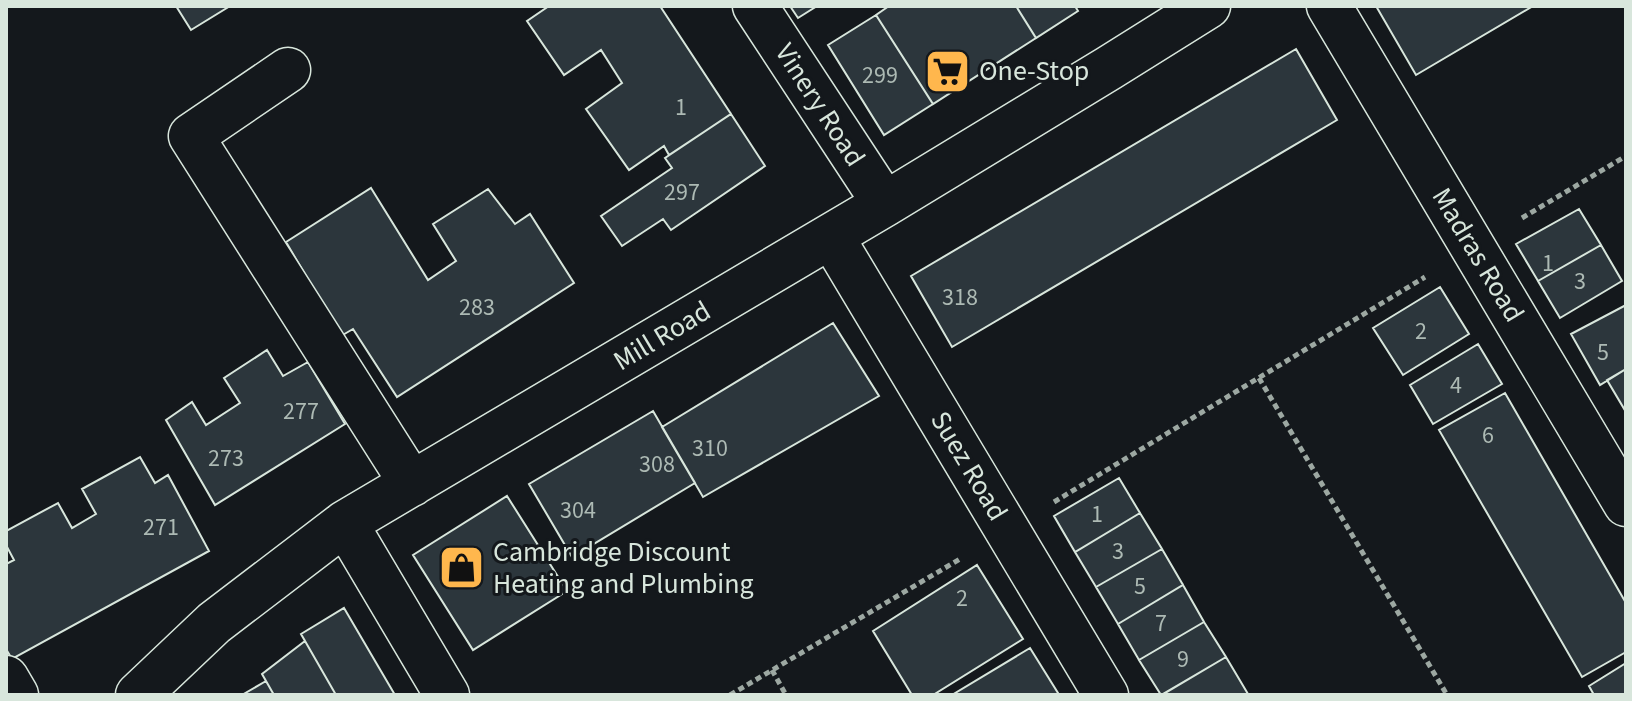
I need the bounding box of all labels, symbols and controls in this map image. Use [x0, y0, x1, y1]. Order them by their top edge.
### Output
street label: Vinery Road [765, 36, 875, 174]
supermarket icon: One-Stop [924, 47, 972, 95]
place label: One-Stop [979, 51, 1089, 91]
house number: 299 [862, 58, 898, 93]
house number: 1 [675, 90, 687, 125]
house number: 297 [664, 175, 700, 210]
street label: Madras Road [1422, 180, 1534, 330]
house number: 1 [1542, 246, 1554, 281]
house number: 3 [1574, 264, 1586, 299]
house number: 318 [942, 280, 978, 315]
house number: 283 [459, 290, 495, 325]
street label: Mill Road [606, 291, 718, 381]
house number: 2 [1415, 314, 1427, 349]
house number: 5 [1597, 335, 1609, 370]
house number: 4 [1450, 368, 1462, 403]
house number: 277 [283, 394, 319, 429]
street label: Suez Road [921, 404, 1017, 528]
house number: 6 [1482, 418, 1494, 453]
house number: 310 [692, 431, 728, 466]
house number: 273 [208, 441, 244, 476]
house number: 308 [639, 447, 675, 482]
house number: 304 [560, 493, 596, 528]
house number: 1 [1091, 497, 1103, 532]
house number: 271 [143, 510, 179, 545]
place label: Cambridge Discount Heating and Plumbing [493, 532, 754, 604]
house number: 3 [1112, 534, 1124, 569]
shop icon: Cambridge Discount Heating and Plumbing [438, 544, 486, 592]
house number: 5 [1134, 569, 1146, 604]
house number: 2 [956, 581, 968, 616]
house number: 7 [1155, 606, 1167, 641]
house number: 9 [1177, 642, 1189, 677]

